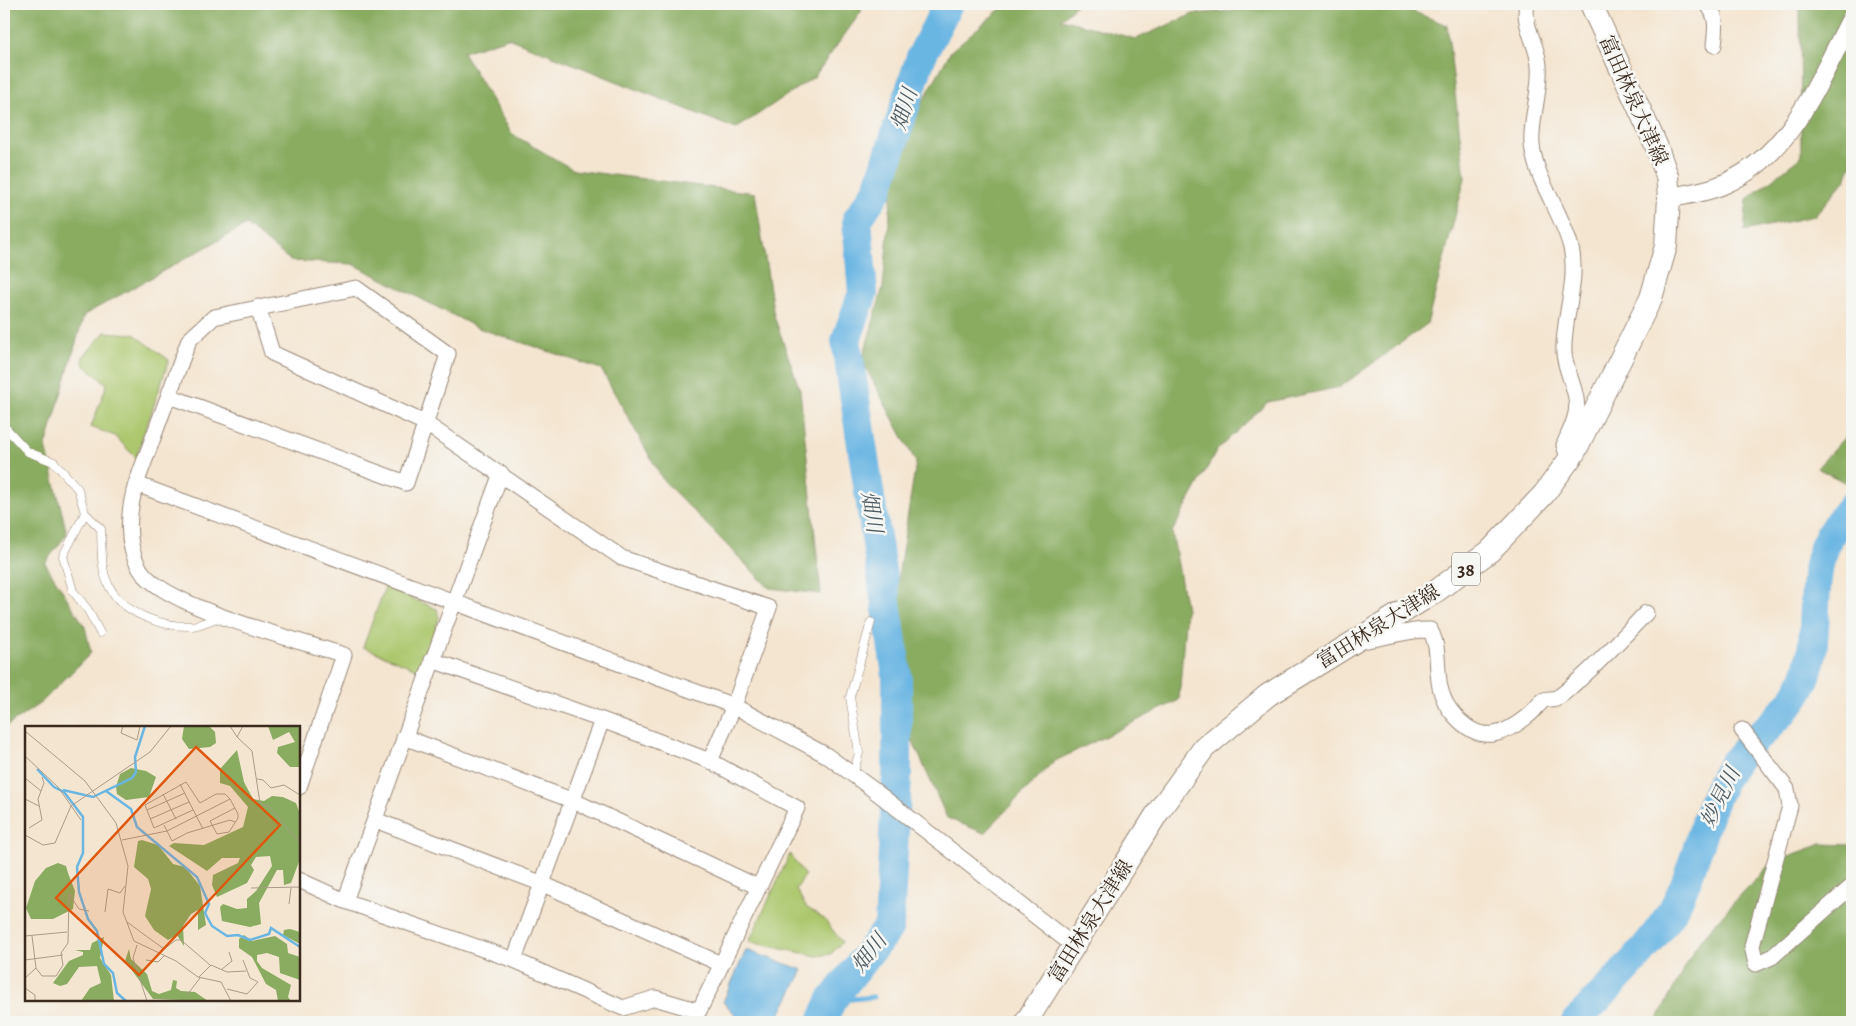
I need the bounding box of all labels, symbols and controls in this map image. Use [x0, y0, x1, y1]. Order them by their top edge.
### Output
street label: 富田林泉大津線 [1593, 31, 1674, 170]
water label: 畑川 [884, 83, 924, 133]
water label: 畑川 [855, 489, 889, 537]
road number: 38 [1452, 552, 1480, 586]
street label: 富田林泉大津線 [1312, 578, 1445, 675]
inset map [25, 726, 300, 1001]
water label: 妙見川 [1694, 761, 1747, 831]
street label: 富田林泉大津線 [1042, 855, 1139, 988]
water label: 畑川 [845, 926, 894, 978]

